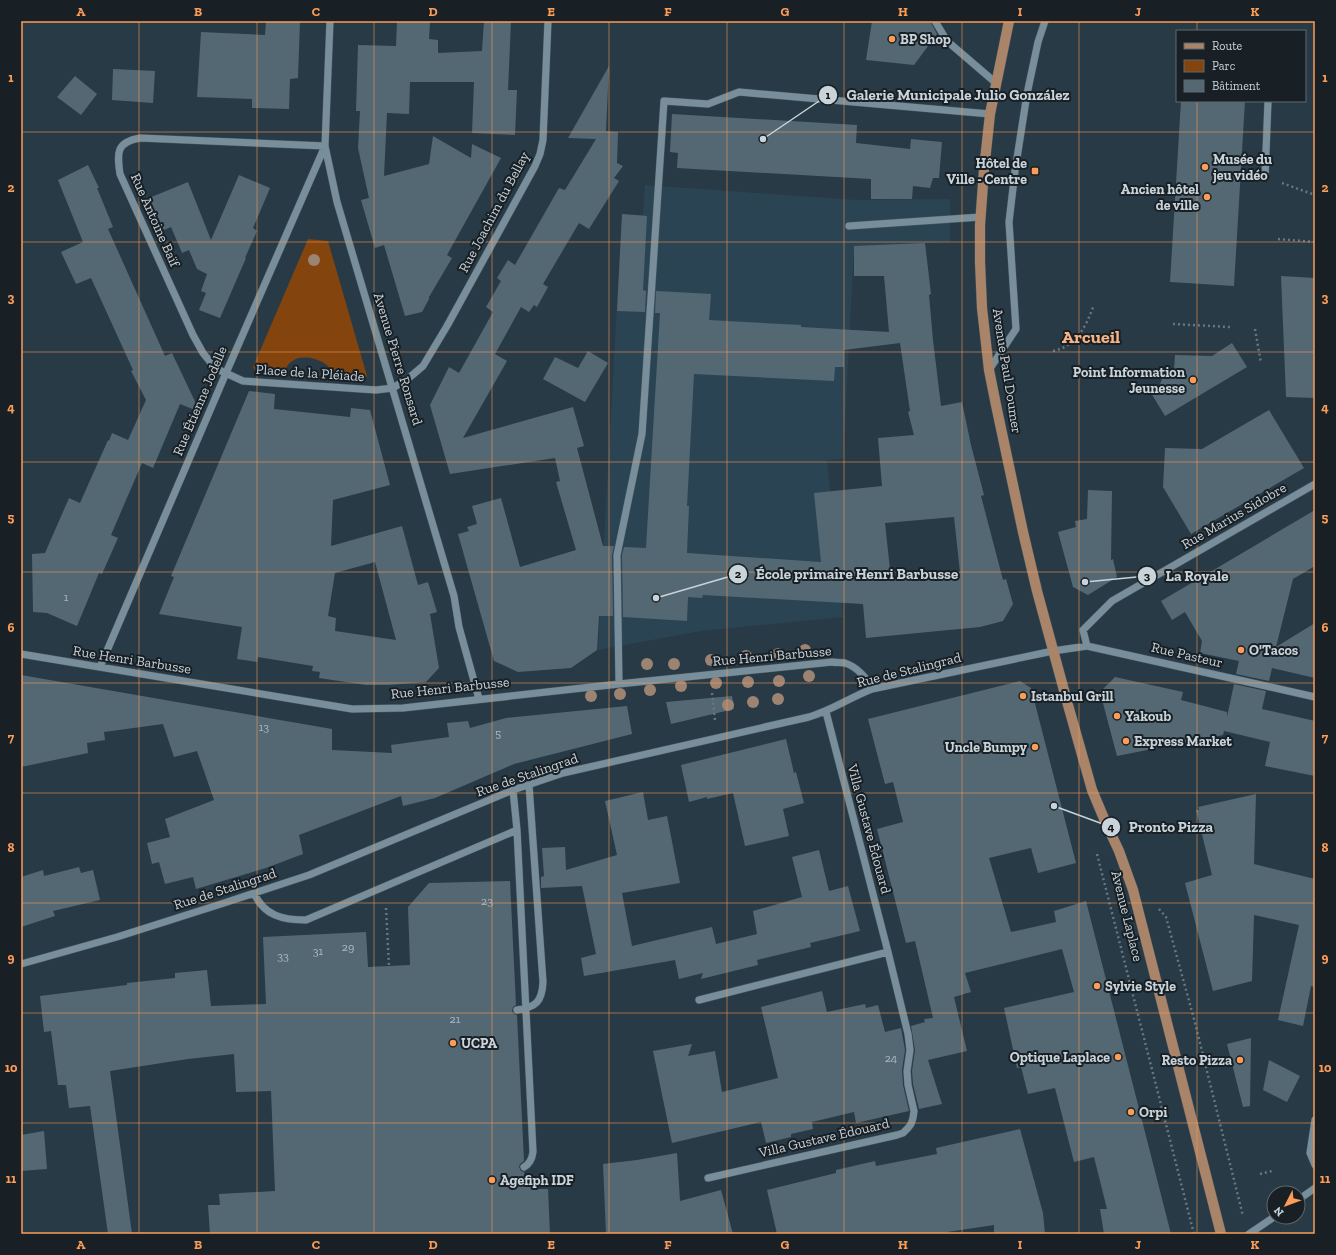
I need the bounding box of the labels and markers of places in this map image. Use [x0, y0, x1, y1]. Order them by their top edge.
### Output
place label: BP Shop [900, 31, 951, 48]
marker: BP Shop [887, 34, 897, 44]
callout: Galerie Municipale Julio González [818, 82, 1078, 109]
place label: Musée du jeu vidéo [1212, 151, 1272, 184]
place label: Hôtel de Ville - Centre [947, 155, 1027, 188]
marker: Musée du jeu vidéo [1200, 162, 1210, 172]
marker: Hôtel de Ville - Centre [1030, 166, 1040, 176]
place label: Ancien hôtel de ville [1121, 181, 1199, 214]
marker: Ancien hôtel de ville [1202, 192, 1212, 202]
place label: Point Information Jeunesse [1073, 364, 1186, 397]
marker: Point Information Jeunesse [1188, 375, 1198, 385]
callout: École primaire Henri Barbusse [728, 560, 967, 587]
callout: La Royale [1137, 562, 1236, 589]
place label: O'Tacos [1249, 642, 1299, 659]
marker: O'Tacos [1236, 645, 1246, 655]
place label: Istanbul Grill [1031, 688, 1114, 705]
marker: Istanbul Grill [1018, 691, 1028, 701]
place label: Yakoub [1125, 708, 1171, 725]
marker: Yakoub [1112, 711, 1122, 721]
place label: Express Market [1134, 733, 1232, 750]
marker: Express Market [1121, 736, 1131, 746]
place label: Uncle Bumpy [945, 739, 1028, 756]
marker: Uncle Bumpy [1030, 742, 1040, 752]
callout: Pronto Pizza [1101, 814, 1221, 841]
place label: Sylvie Style [1105, 978, 1176, 995]
marker: Sylvie Style [1092, 981, 1102, 991]
place label: UCPA [461, 1035, 497, 1052]
marker: UCPA [448, 1038, 458, 1048]
place label: Optique Laplace [1010, 1049, 1110, 1066]
marker: Optique Laplace [1113, 1052, 1123, 1062]
place label: Resto Pizza [1161, 1052, 1232, 1069]
marker: Resto Pizza [1235, 1055, 1245, 1065]
place label: Orpi [1139, 1104, 1167, 1121]
marker: Orpi [1126, 1107, 1136, 1117]
place label: Agefiph IDF [500, 1172, 574, 1189]
marker: Agefiph IDF [487, 1175, 497, 1185]

